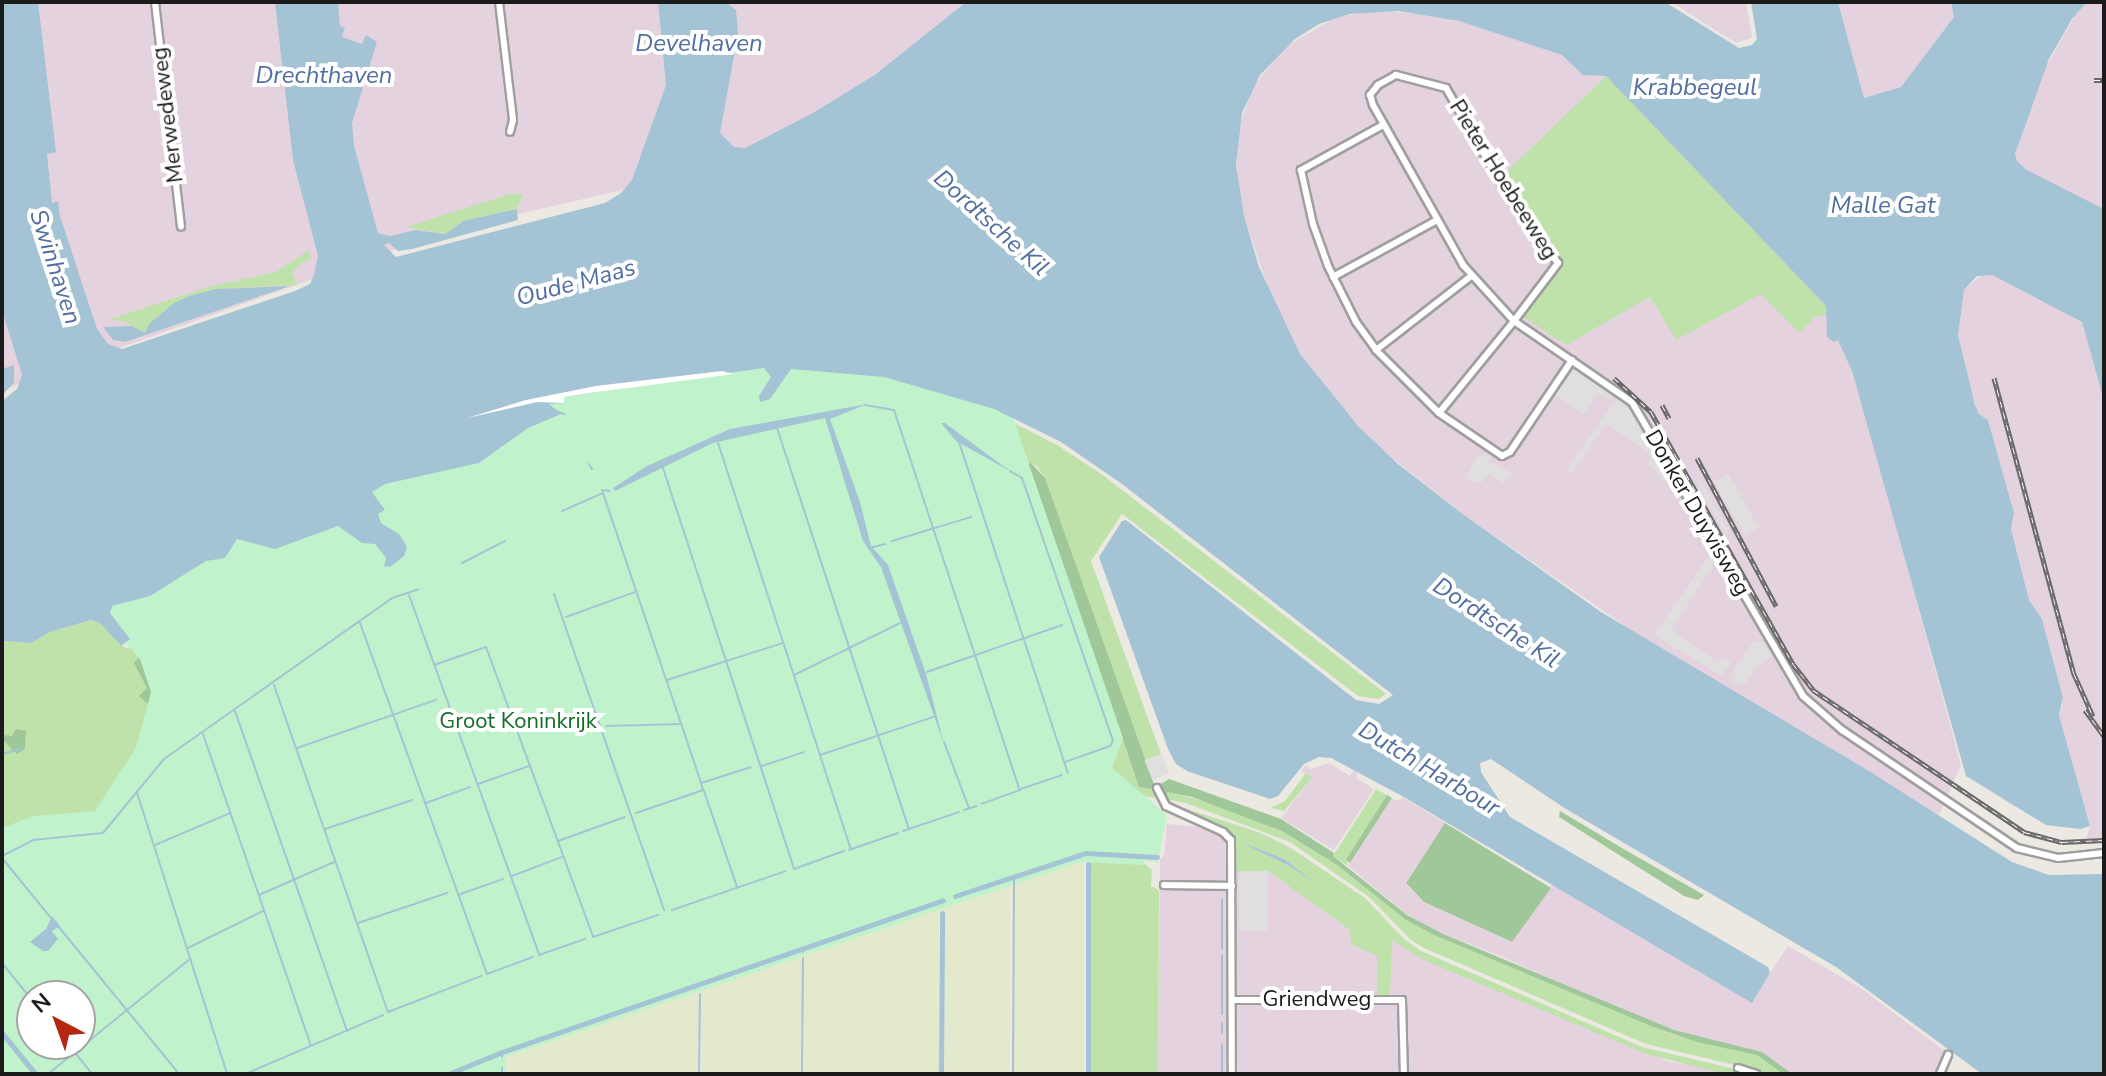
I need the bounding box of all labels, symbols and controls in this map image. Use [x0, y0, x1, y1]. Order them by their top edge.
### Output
water label: Develhaven [635, 30, 763, 58]
street label: Merwedeweg [147, 46, 189, 184]
water label: Drechthaven [256, 62, 392, 90]
water label: Krabbegeul [1633, 74, 1757, 102]
street label: Pieter Hoebeeweg [1443, 95, 1563, 265]
water label: Dordtsche Kil [928, 164, 1054, 282]
water label: Malle Gat [1831, 192, 1935, 220]
water label: Swinhaven [23, 206, 87, 328]
water label: Oude Maas [513, 253, 639, 313]
street label: Donker Duyvisweg [1639, 425, 1755, 601]
water label: Dordtsche Kil [1427, 571, 1565, 675]
park label: Groot Koninkrijk [439, 709, 597, 735]
water label: Dutch Harbour [1353, 716, 1505, 822]
north arrow [16, 980, 96, 1060]
text: N [26, 987, 58, 1020]
street label: Griendweg [1263, 987, 1371, 1013]

